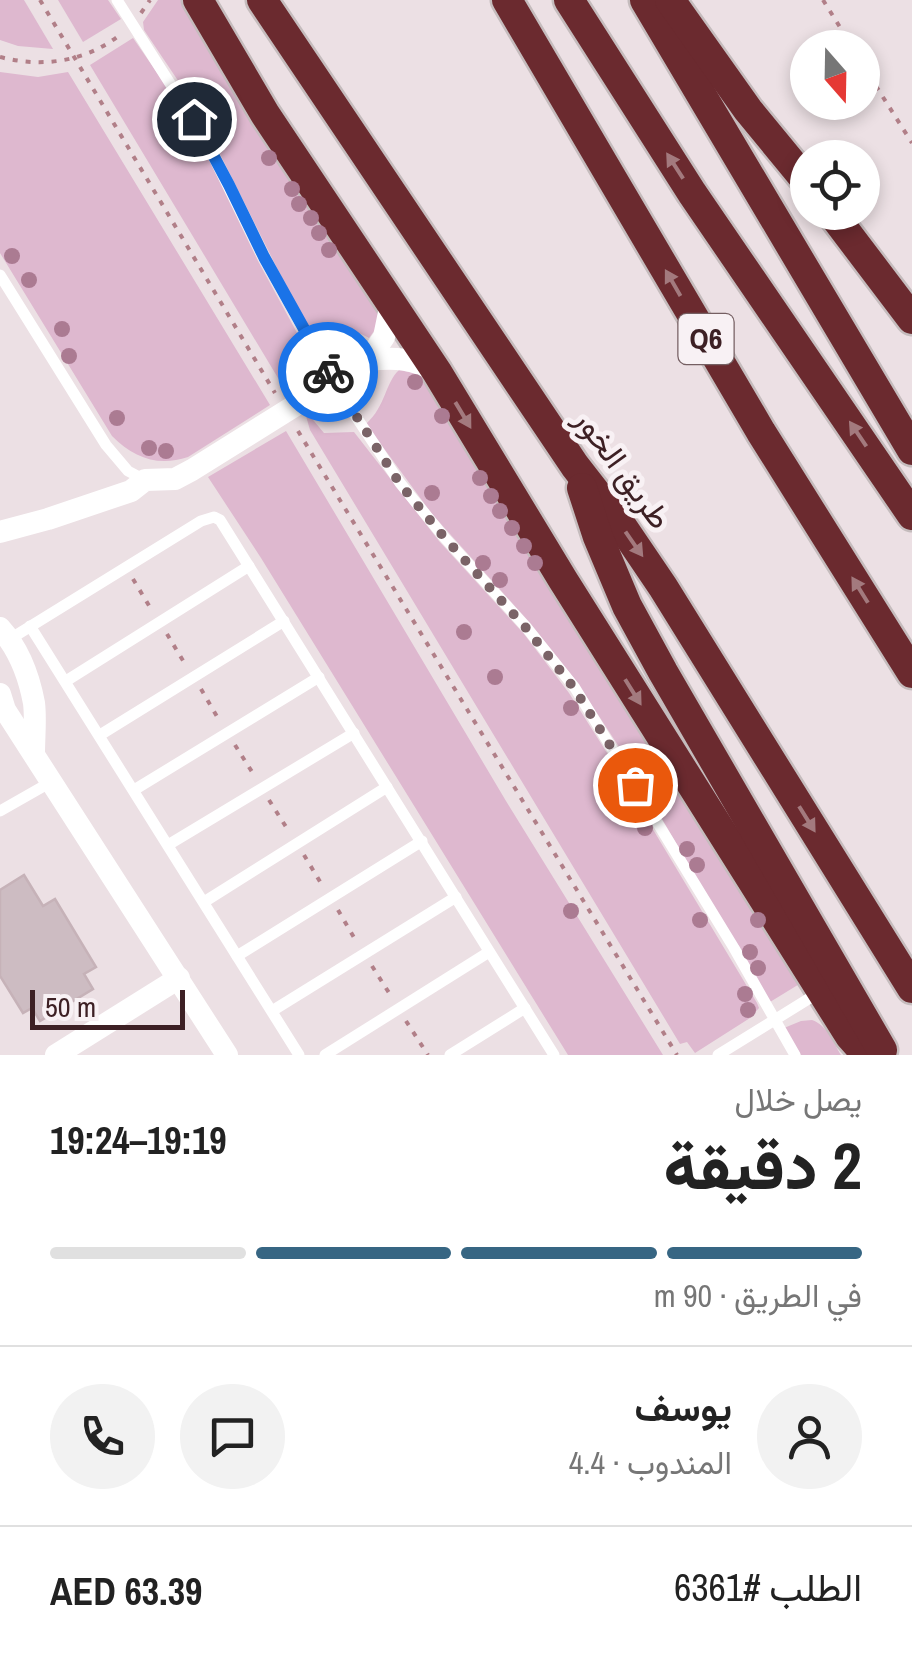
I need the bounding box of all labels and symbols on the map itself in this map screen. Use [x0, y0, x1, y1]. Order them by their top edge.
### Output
north arrow [790, 30, 880, 120]
pin [152, 77, 237, 162]
one-way arrow [666, 152, 684, 179]
one-way arrow [665, 269, 682, 297]
road number: Q6 [678, 314, 734, 364]
courier [278, 322, 378, 422]
street label: طريق الخور [565, 399, 682, 537]
one-way arrow [454, 401, 471, 429]
one-way arrow [848, 421, 868, 448]
one-way arrow [624, 530, 643, 557]
one-way arrow [852, 576, 870, 604]
one-way arrow [623, 678, 642, 705]
pin [593, 743, 678, 828]
one-way arrow [797, 805, 816, 832]
scale bar [30, 985, 185, 1030]

